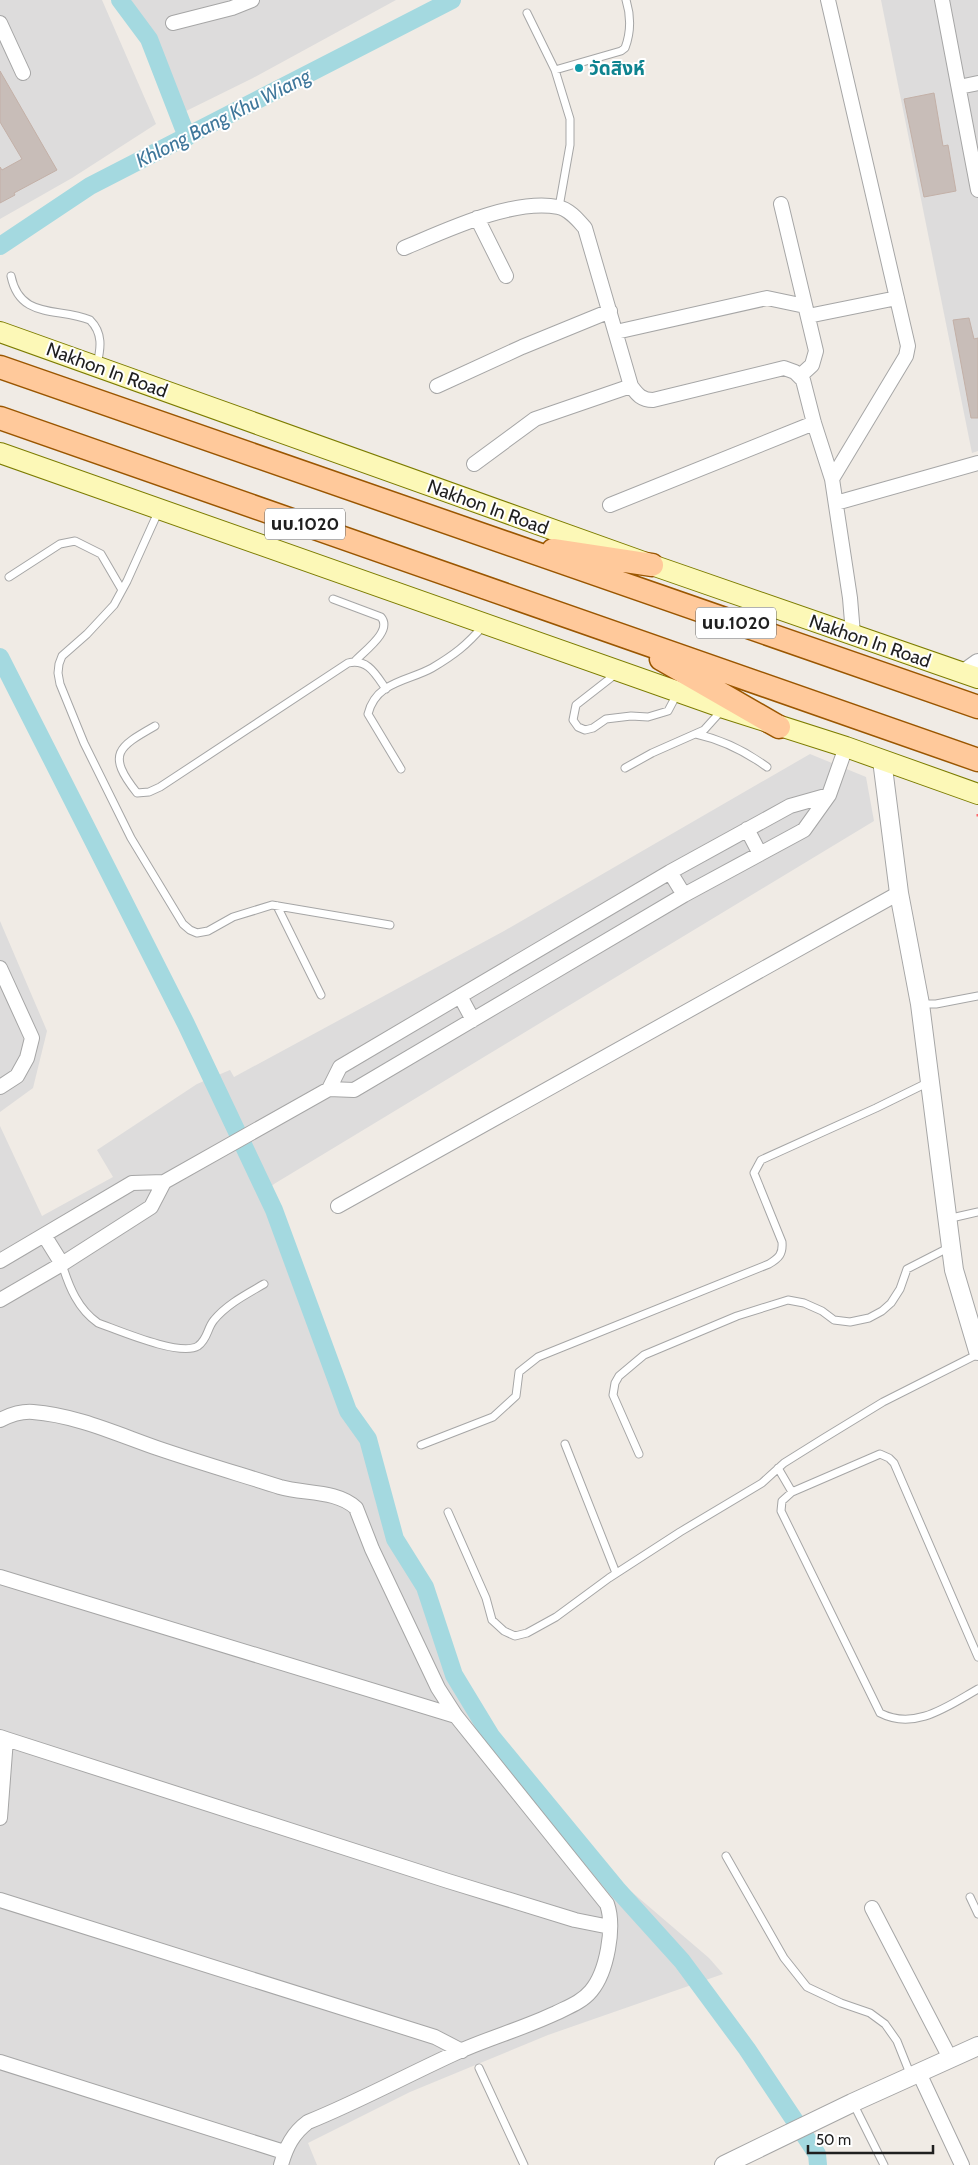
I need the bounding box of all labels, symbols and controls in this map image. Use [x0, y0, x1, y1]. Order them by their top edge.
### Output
place label: วัดสิงห์ [589, 57, 645, 80]
marker: วัดสิงห์ [573, 62, 585, 74]
water label: Khlong Bang Khu Wiang [132, 63, 315, 172]
street label: Nakhon In Road [43, 337, 171, 403]
street label: Nakhon In Road [424, 474, 552, 540]
road number: นบ.1020 [265, 508, 345, 540]
road number: นบ.1020 [696, 608, 776, 638]
street label: Nakhon In Road [806, 609, 934, 673]
scale bar [808, 2122, 933, 2154]
text: 50 m [816, 2131, 851, 2149]

